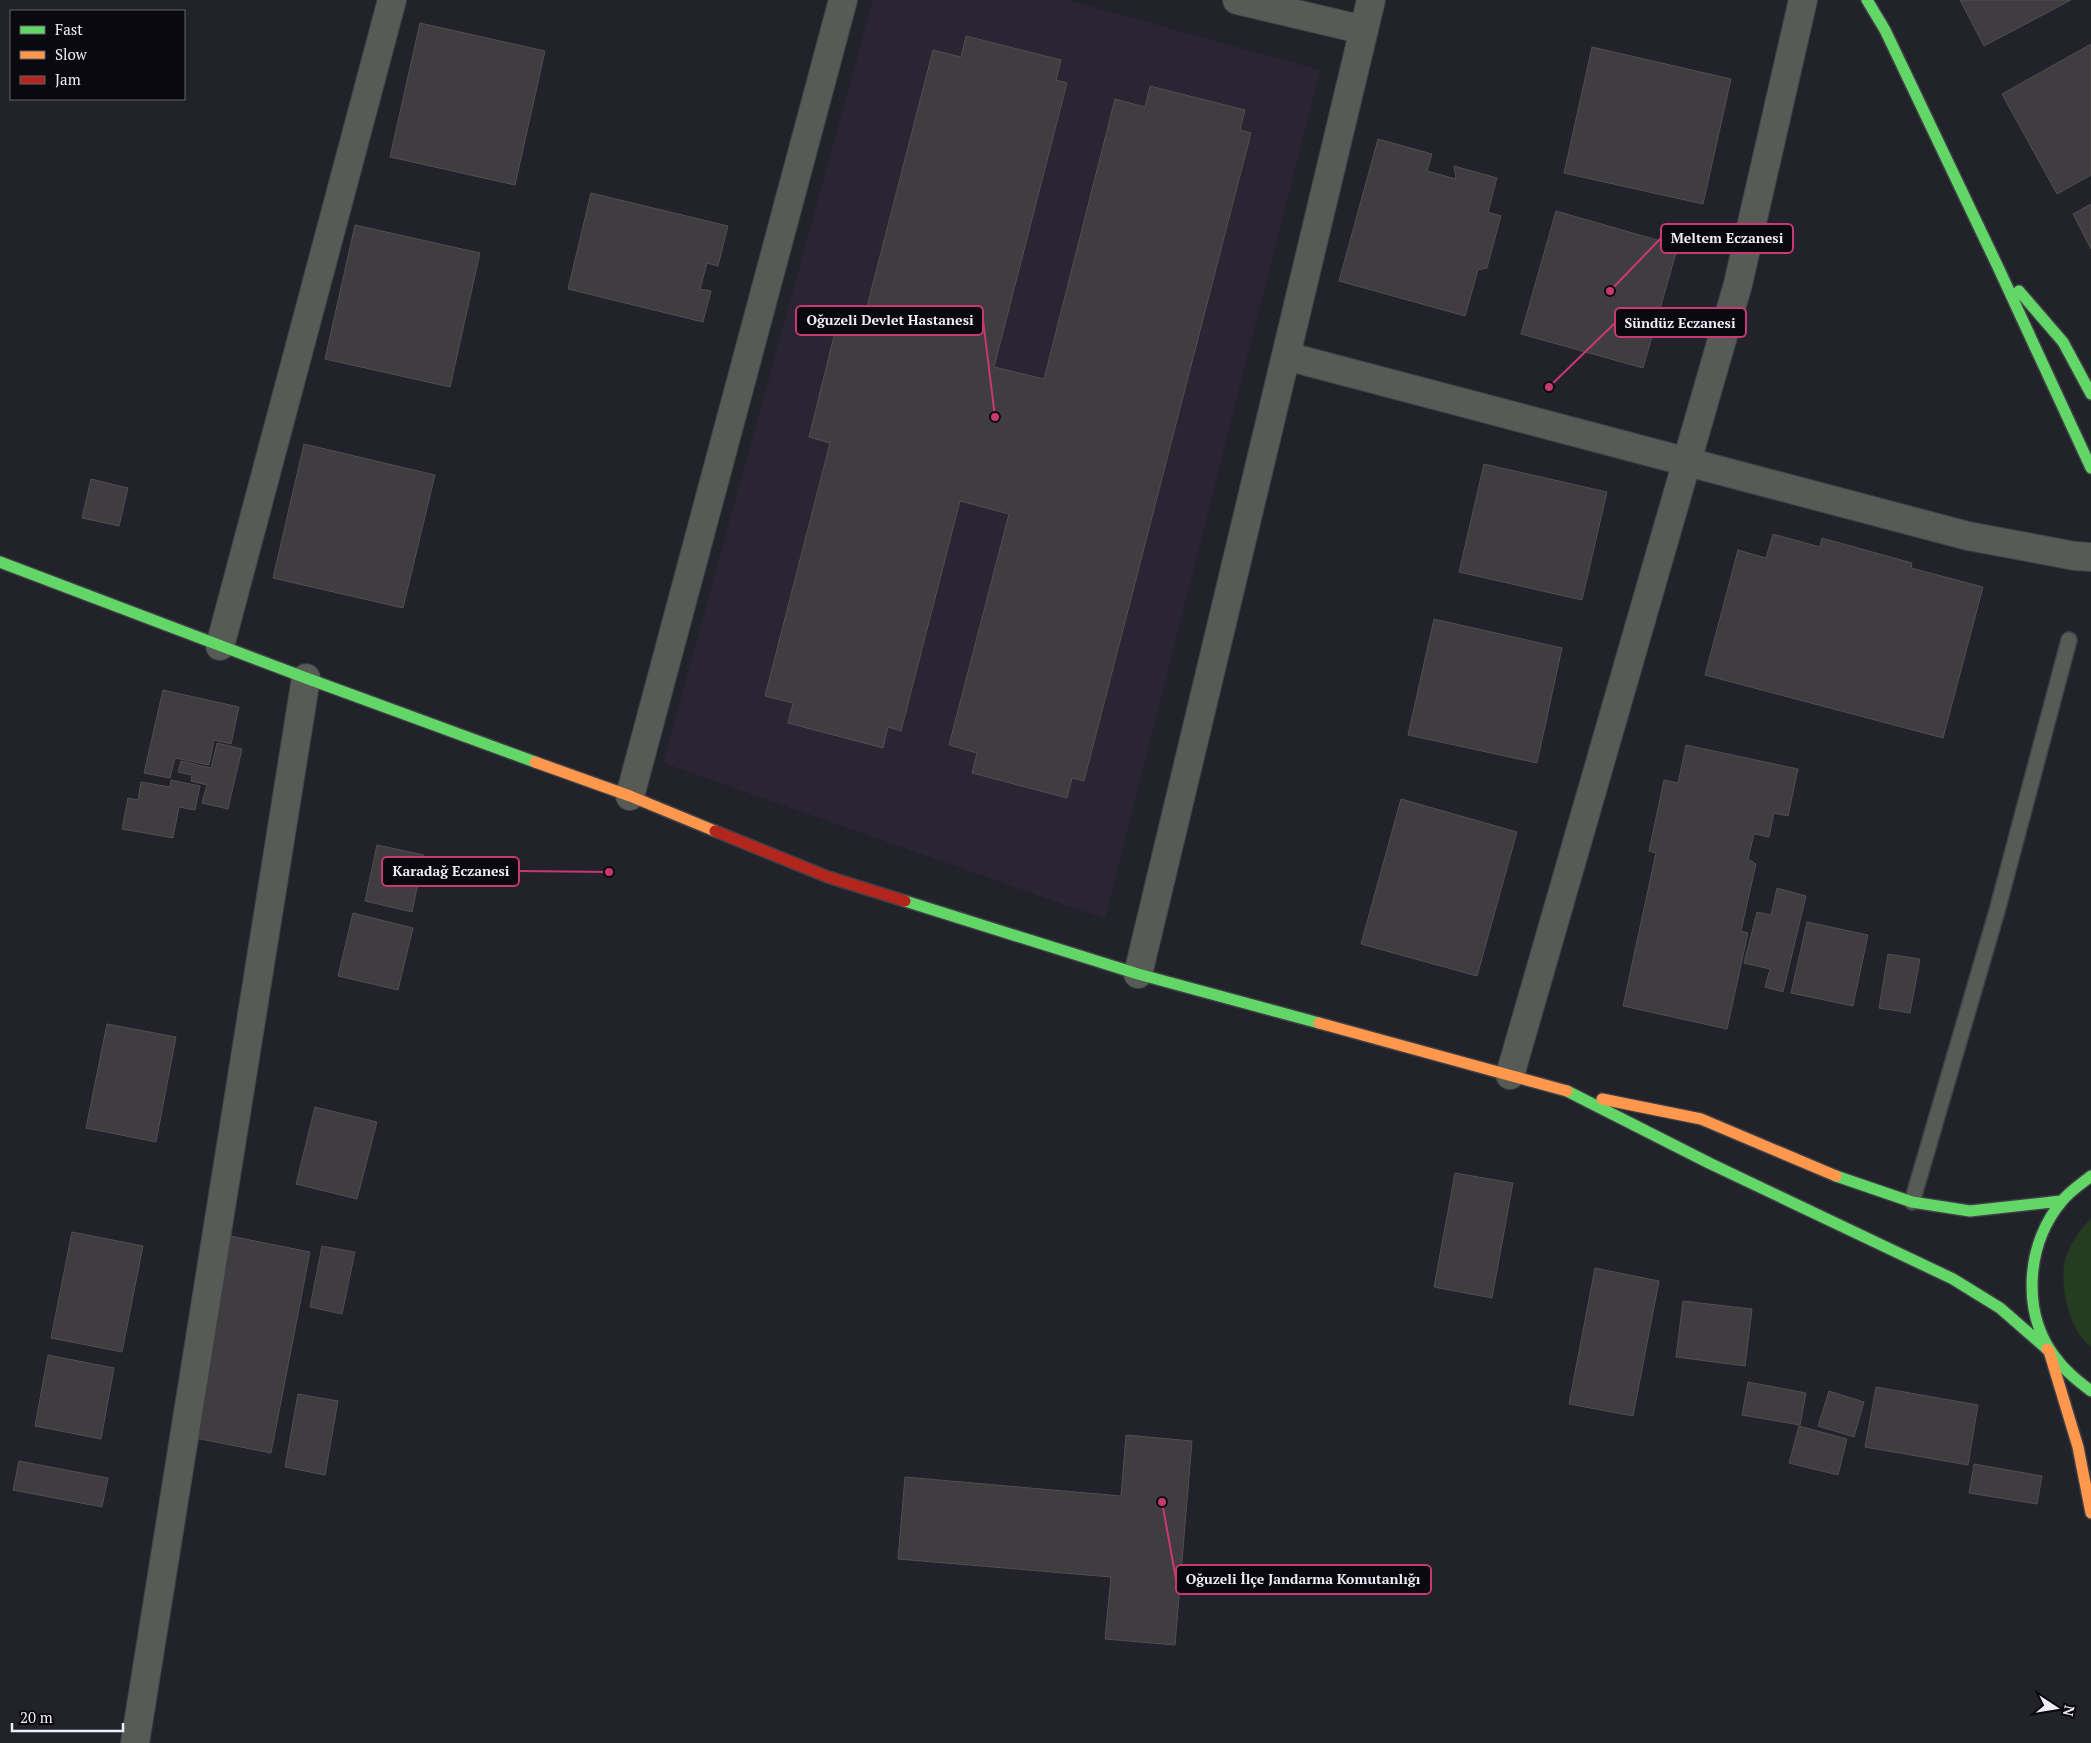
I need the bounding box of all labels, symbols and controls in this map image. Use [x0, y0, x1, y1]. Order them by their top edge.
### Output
legend [10, 10, 185, 100]
text: Fast [55, 19, 83, 39]
text: Slow [55, 44, 88, 64]
text: Jam [55, 69, 81, 89]
callout: Meltem Eczanesi [1661, 224, 1793, 253]
text: Meltem Eczanesi [1671, 228, 1784, 247]
callout: Oğuzeli Devlet Hastanesi [796, 306, 983, 335]
callout: Sündüz Eczanesi [1615, 308, 1746, 337]
text: Oğuzeli Devlet Hastanesi [806, 310, 974, 329]
text: Sündüz Eczanesi [1624, 313, 1736, 332]
callout: Karadağ Eczanesi [382, 857, 519, 886]
text: Karadağ Eczanesi [393, 861, 510, 880]
callout: Oğuzeli İlçe Jandarma Komutanlığı [1176, 1565, 1431, 1594]
text: Oğuzeli İlçe Jandarma Komutanlığı [1186, 1569, 1421, 1588]
north arrow [2031, 1683, 2081, 1733]
scale bar [12, 1700, 124, 1732]
text: N [2059, 1704, 2080, 1718]
text: 20 m [20, 1707, 53, 1727]

